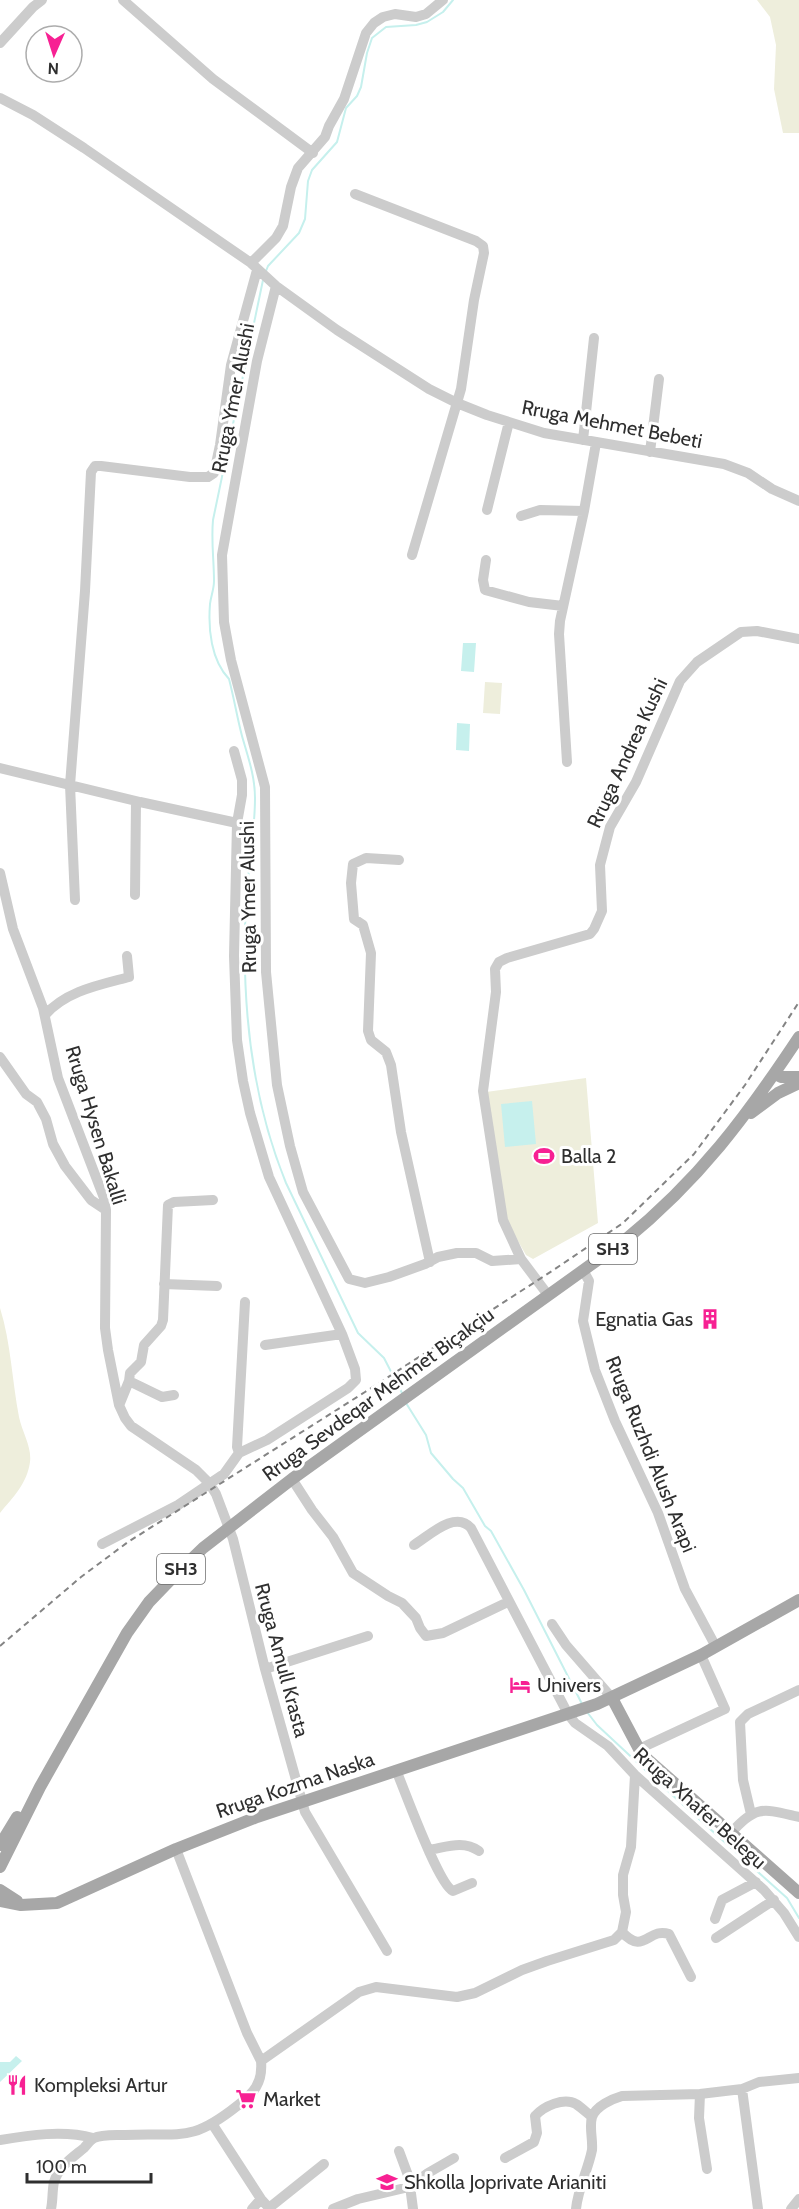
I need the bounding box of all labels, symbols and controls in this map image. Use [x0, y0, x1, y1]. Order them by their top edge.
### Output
north arrow [24, 24, 84, 84]
text: N [47, 59, 59, 78]
street label: Rruga Ymer Alushi [207, 321, 259, 475]
street label: Rruga Mehmet Bebeti [520, 395, 704, 453]
street label: Rruga Andrea Kushi [582, 674, 672, 832]
street label: Rruga Ymer Alushi [235, 821, 261, 973]
street label: Rruga Hysen Bakalli [60, 1043, 132, 1207]
sports icon: Balla 2 [532, 1144, 556, 1168]
place label: Balla 2 [561, 1144, 617, 1168]
road number: SH3 [589, 1234, 637, 1264]
street label: Rruga Sevdeqar Mehmet Biçakçiu [258, 1302, 498, 1486]
place label: Egnatia Gas [595, 1307, 693, 1331]
building icon: Egnatia Gas [698, 1307, 722, 1331]
street label: Rruga Ruzhdi Alush Arapi [601, 1352, 701, 1556]
road number: SH3 [157, 1554, 205, 1584]
street label: Rruga Amull Krasta [250, 1580, 314, 1740]
hotel icon: Univers [508, 1673, 532, 1697]
place label: Univers [537, 1673, 601, 1697]
street label: Rruga Xhafer Belegu [629, 1742, 771, 1874]
street label: Rruga Kozma Naska [213, 1747, 378, 1823]
restaurant icon: Kompleksi Artur [5, 2073, 29, 2097]
place label: Kompleksi Artur [34, 2073, 168, 2097]
supermarket icon: Market [234, 2087, 258, 2111]
place label: Market [263, 2087, 321, 2111]
scale bar [27, 2146, 152, 2184]
text: 100 m [36, 2156, 87, 2178]
school or university icon: Shkolla Joprivate Arianiti [375, 2170, 399, 2194]
place label: Shkolla Joprivate Arianiti [404, 2170, 606, 2194]

